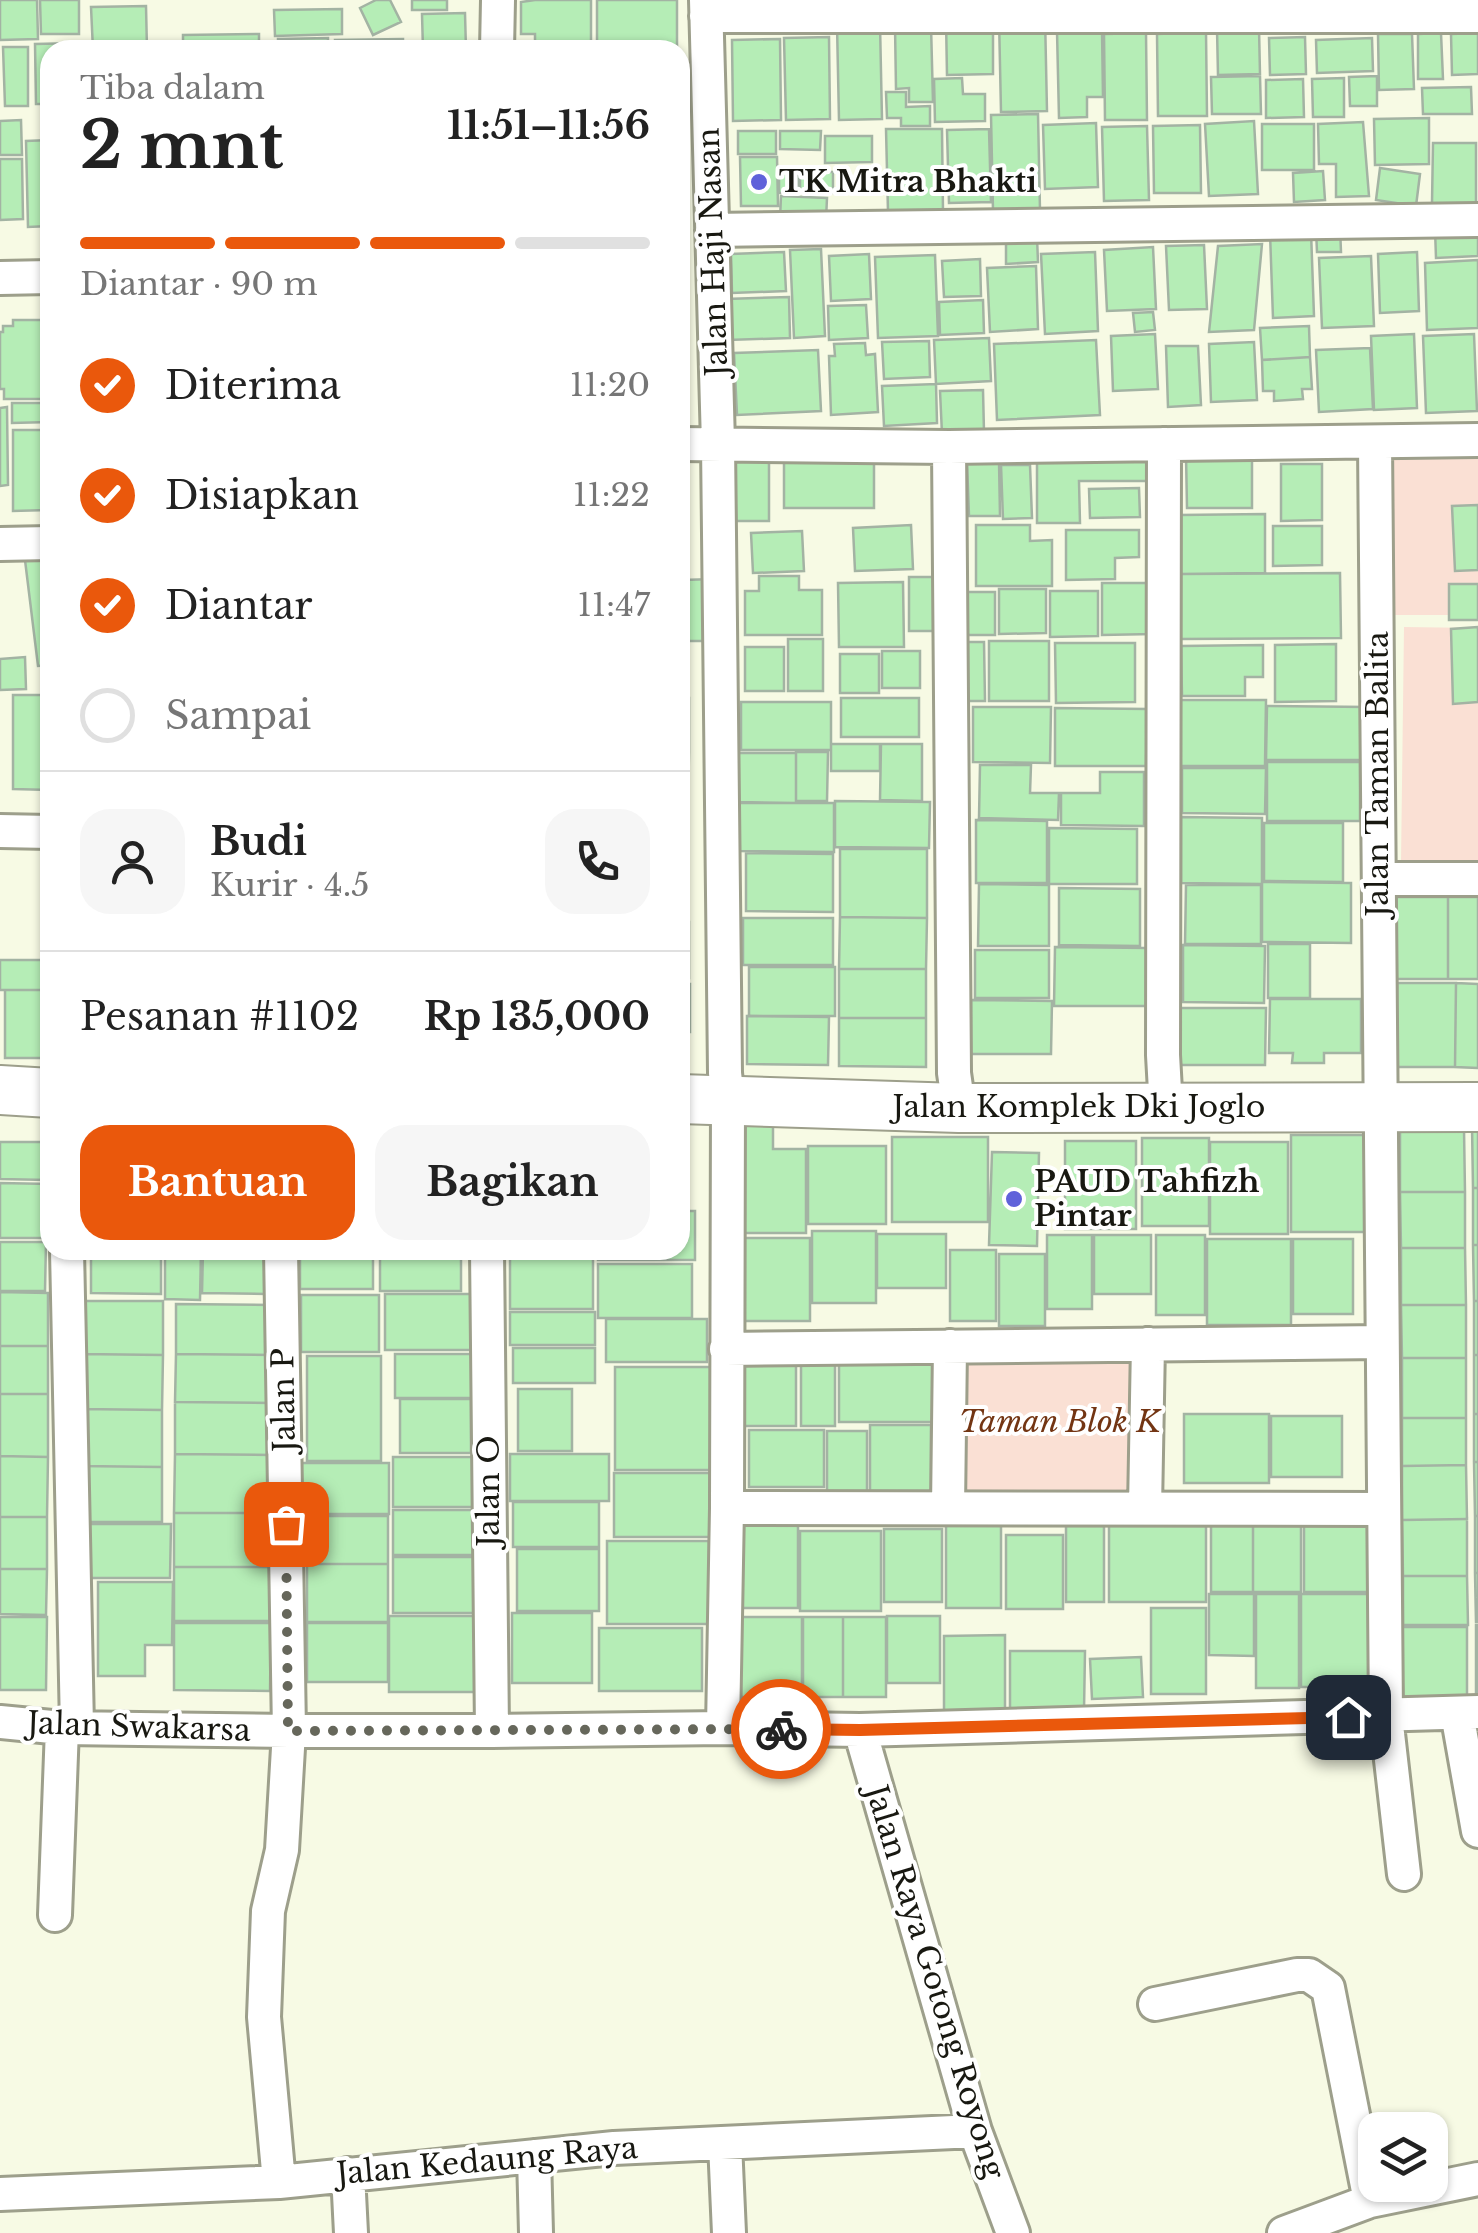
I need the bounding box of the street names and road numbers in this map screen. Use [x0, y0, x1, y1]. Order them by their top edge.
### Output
street label: Jalan Haji Nasan [690, 127, 735, 381]
street label: Jalan Taman Balita [1359, 631, 1396, 921]
street label: Jalan Komplek Dki Joglo [889, 1088, 1265, 1125]
street label: Jalan P [264, 1348, 303, 1456]
street label: Jalan O [470, 1435, 507, 1551]
street label: Jalan Swakarsa [23, 1704, 252, 1749]
street label: Jalan Raya Gotong Royong [857, 1777, 1013, 2184]
street label: Jalan Kedaung Raya [331, 2129, 639, 2192]

